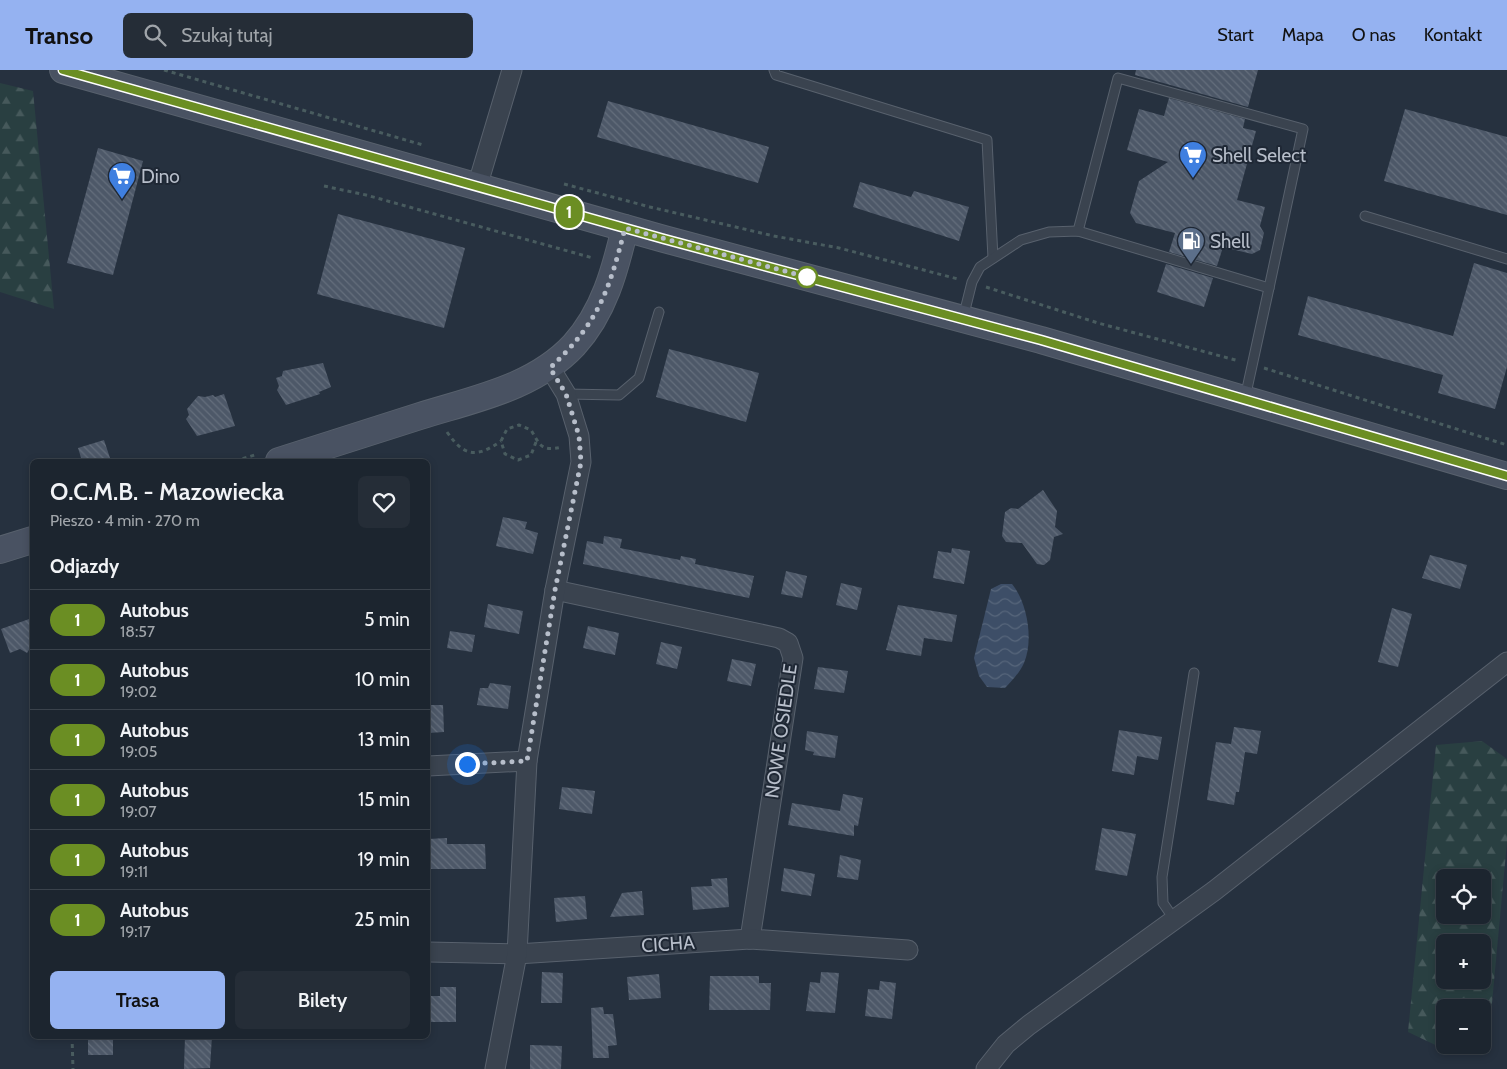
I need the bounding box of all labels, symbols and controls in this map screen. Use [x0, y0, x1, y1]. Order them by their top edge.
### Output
search box [123, 13, 473, 58]
text: Transo [25, 21, 93, 50]
icon: search [141, 21, 169, 49]
text: Szukaj tutaj [181, 24, 273, 47]
text: Start [1217, 24, 1254, 46]
text: Mapa [1282, 24, 1324, 46]
text: O nas [1352, 24, 1396, 46]
text: Kontakt [1424, 24, 1482, 46]
supermarket icon: Shell Select [1178, 140, 1208, 179]
place label: Shell Select [1212, 144, 1307, 167]
supermarket icon: Dino [107, 161, 137, 200]
place label: Dino [141, 165, 180, 188]
line badge: 1 [553, 196, 585, 228]
text: 1 [566, 201, 572, 223]
fuel station icon: Shell [1176, 226, 1206, 265]
place label: Shell [1210, 230, 1250, 253]
unlabelled marker [796, 266, 818, 288]
button: heart [358, 476, 410, 528]
text: O.C.M.B. - Mazowiecka [50, 477, 284, 506]
text: Pieszo · 4 min · 270 m [50, 511, 200, 530]
text: Odjazdy [50, 555, 119, 578]
text: Autobus [120, 599, 189, 622]
text: 5 min [364, 608, 410, 631]
text: 1 [74, 609, 81, 631]
text: 18:57 [120, 622, 155, 641]
text: Autobus [120, 659, 189, 682]
street label: NOWE OSIEDLE [760, 662, 802, 800]
text: 10 min [355, 668, 410, 691]
text: 1 [74, 669, 81, 691]
text: 19:02 [120, 682, 157, 701]
text: Autobus [120, 719, 189, 742]
text: 13 min [358, 728, 410, 751]
text: 1 [74, 729, 81, 751]
text: 19:05 [120, 742, 157, 761]
your location [455, 752, 480, 777]
text: Autobus [120, 779, 189, 802]
text: 15 min [358, 788, 410, 811]
text: 1 [74, 789, 81, 811]
text: 19:07 [120, 802, 157, 821]
text: Autobus [120, 839, 189, 862]
text: 19 min [357, 848, 410, 871]
text: 1 [74, 849, 81, 871]
text: 19:11 [120, 862, 148, 881]
map controls [1436, 869, 1491, 1054]
button: locate [1436, 869, 1491, 924]
text: Autobus [120, 899, 189, 922]
text: 25 min [354, 908, 410, 931]
text: 1 [74, 909, 81, 931]
text: 19:17 [120, 922, 151, 941]
street label: CICHA [641, 931, 696, 957]
button: + [1436, 934, 1491, 989]
button: Trasa [50, 971, 225, 1029]
button: Bilety [235, 971, 410, 1029]
button: − [1436, 999, 1491, 1054]

